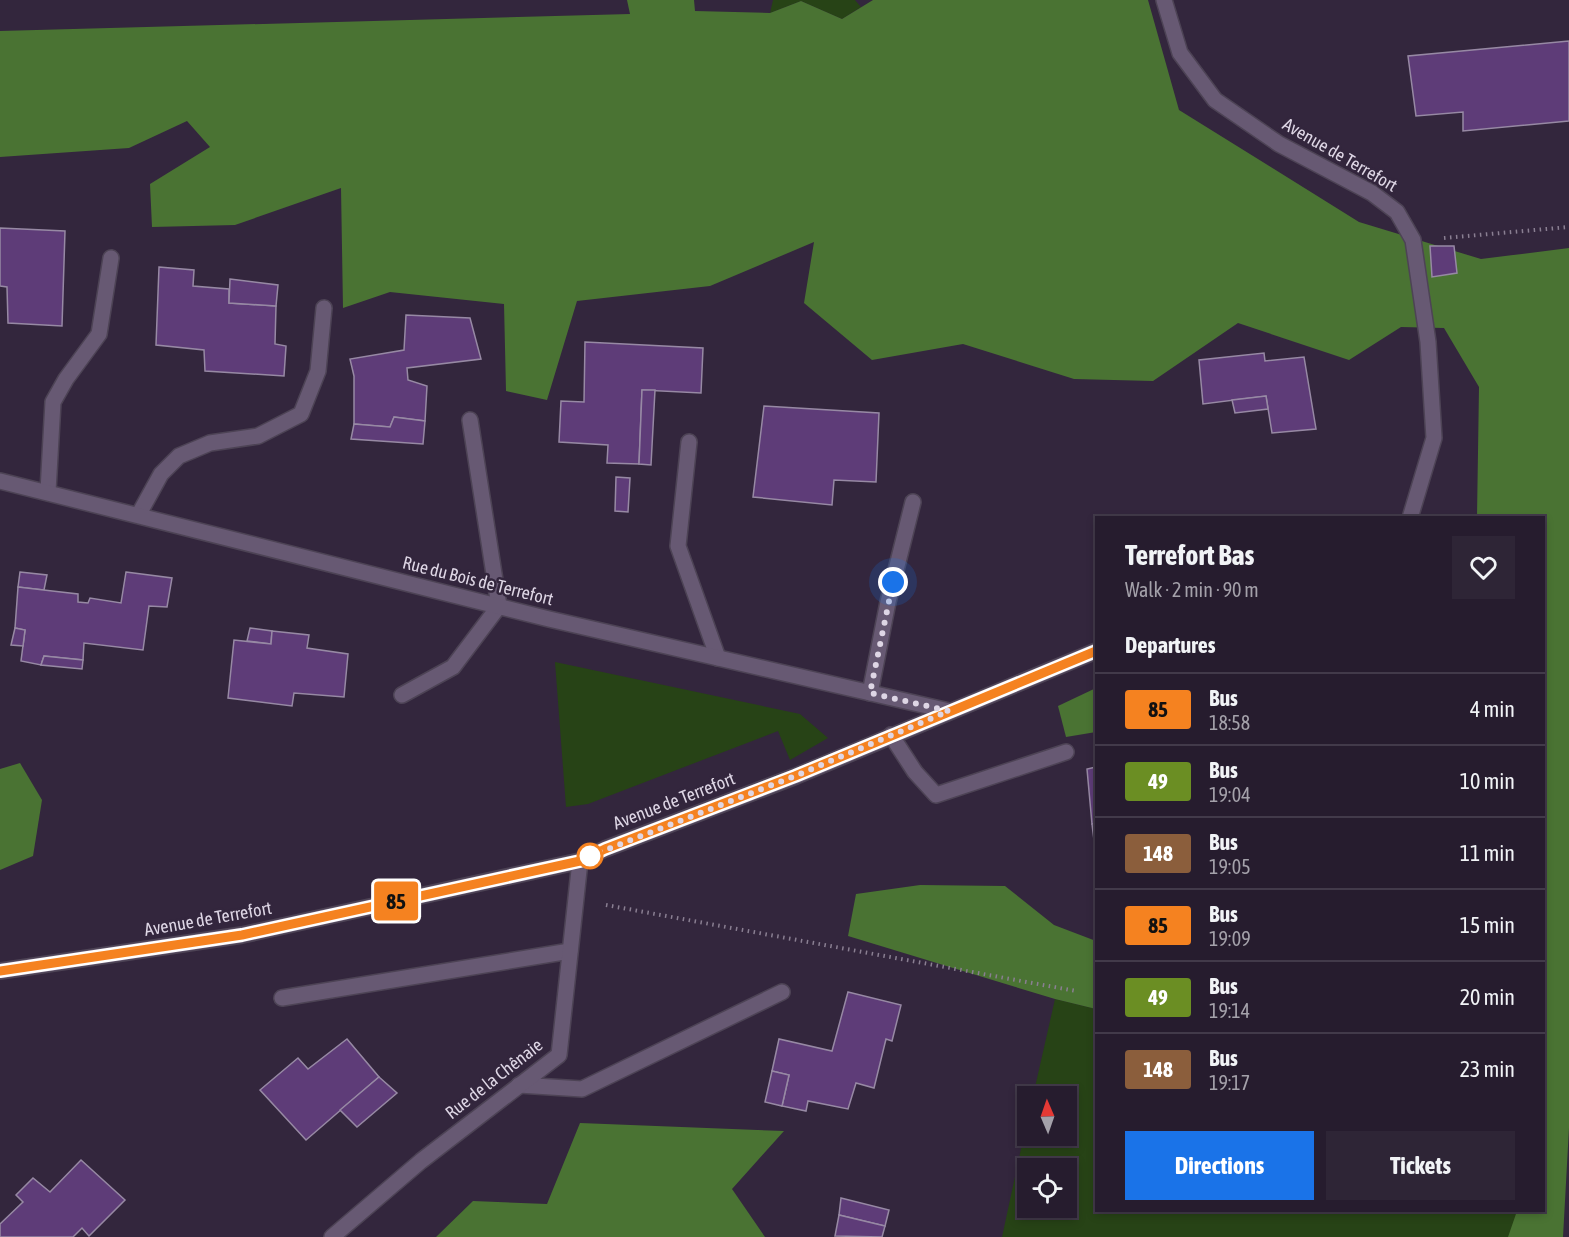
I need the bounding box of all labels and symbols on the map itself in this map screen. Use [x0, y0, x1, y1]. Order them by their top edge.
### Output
street label: Avenue de Terrefort [1279, 113, 1401, 196]
street label: Rue du Bois de Terrefort [401, 552, 556, 609]
your location [878, 567, 908, 597]
street label: Avenue de Terrefort [610, 768, 738, 833]
unlabelled marker [577, 843, 603, 869]
line badge: 85 [369, 882, 423, 920]
street label: Avenue de Terrefort [143, 897, 273, 940]
street label: Rue de la Chênaie [441, 1034, 546, 1123]
north arrow [1017, 1086, 1077, 1146]

